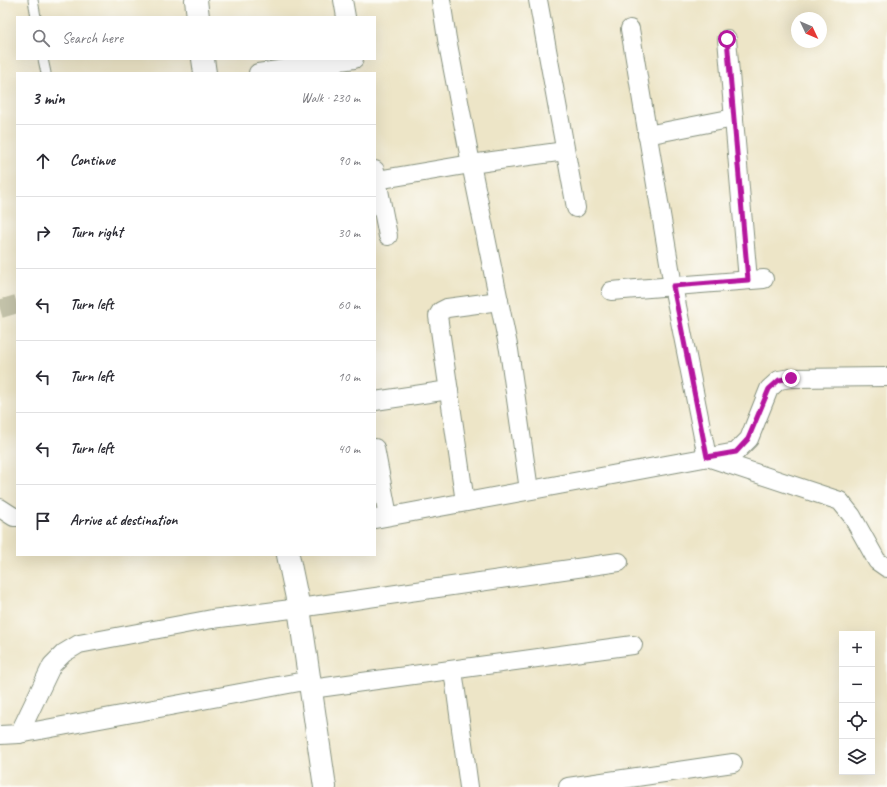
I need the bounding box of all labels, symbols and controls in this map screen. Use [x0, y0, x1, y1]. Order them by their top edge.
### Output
north arrow [791, 12, 827, 48]
search box [16, 16, 376, 60]
icon: search [30, 27, 52, 49]
text: Search here [62, 29, 123, 48]
route start [718, 30, 736, 48]
text: 3 min [32, 88, 65, 109]
text: Walk · 230 m [301, 90, 360, 106]
icon: ahead [32, 150, 54, 172]
text: Continue [70, 151, 115, 170]
text: 90 m [338, 153, 360, 169]
icon: right [32, 222, 54, 244]
text: Turn right [70, 223, 123, 242]
text: 30 m [338, 225, 360, 241]
icon: left [32, 294, 54, 316]
text: Turn left [70, 295, 113, 314]
text: 60 m [338, 297, 360, 313]
icon: left [32, 366, 54, 388]
text: Turn left [70, 367, 113, 386]
text: 10 m [338, 369, 360, 385]
route end [782, 369, 800, 387]
icon: left [32, 438, 54, 460]
text: Turn left [70, 439, 113, 458]
text: 40 m [338, 441, 360, 457]
icon: arrive [32, 510, 54, 532]
text: Arrive at destination [70, 511, 177, 530]
map controls [839, 631, 875, 775]
button: + [839, 631, 875, 667]
button: − [839, 667, 875, 703]
button: locate [839, 703, 875, 739]
button: layers [839, 739, 875, 775]

